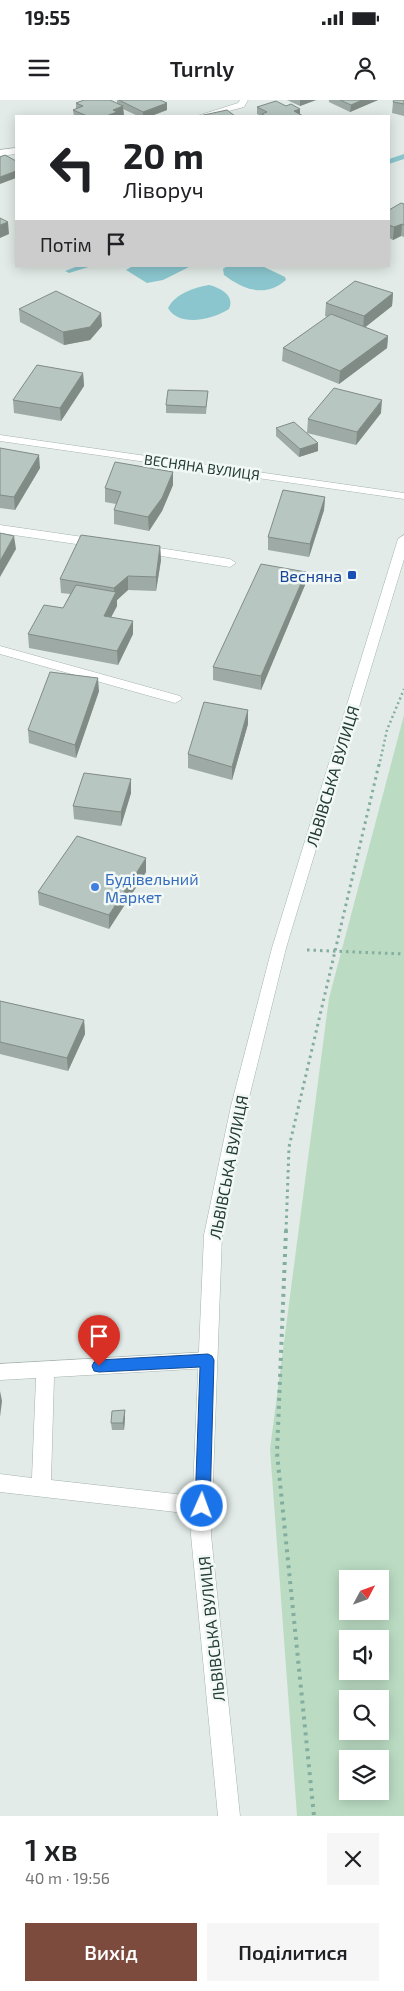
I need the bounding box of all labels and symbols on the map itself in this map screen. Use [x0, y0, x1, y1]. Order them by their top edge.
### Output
street label: ВЕСНЯНА ВУЛИЦЯ [143, 450, 261, 484]
place label: Весняна [279, 566, 342, 585]
marker: Весняна [346, 569, 358, 581]
street label: ЛЬВІВСЬКА ВУЛИЦЯ [302, 703, 362, 849]
place label: Будівельний Маркет [105, 869, 199, 906]
marker: Будівельний Маркет [89, 881, 101, 893]
street label: ЛЬВІВСЬКА ВУЛИЦЯ [205, 1093, 251, 1241]
pin [78, 1315, 120, 1366]
position arrow [175, 1479, 227, 1531]
street label: ЛЬВІВСЬКА ВУЛИЦЯ [194, 1555, 228, 1703]
north arrow [339, 1570, 389, 1620]

